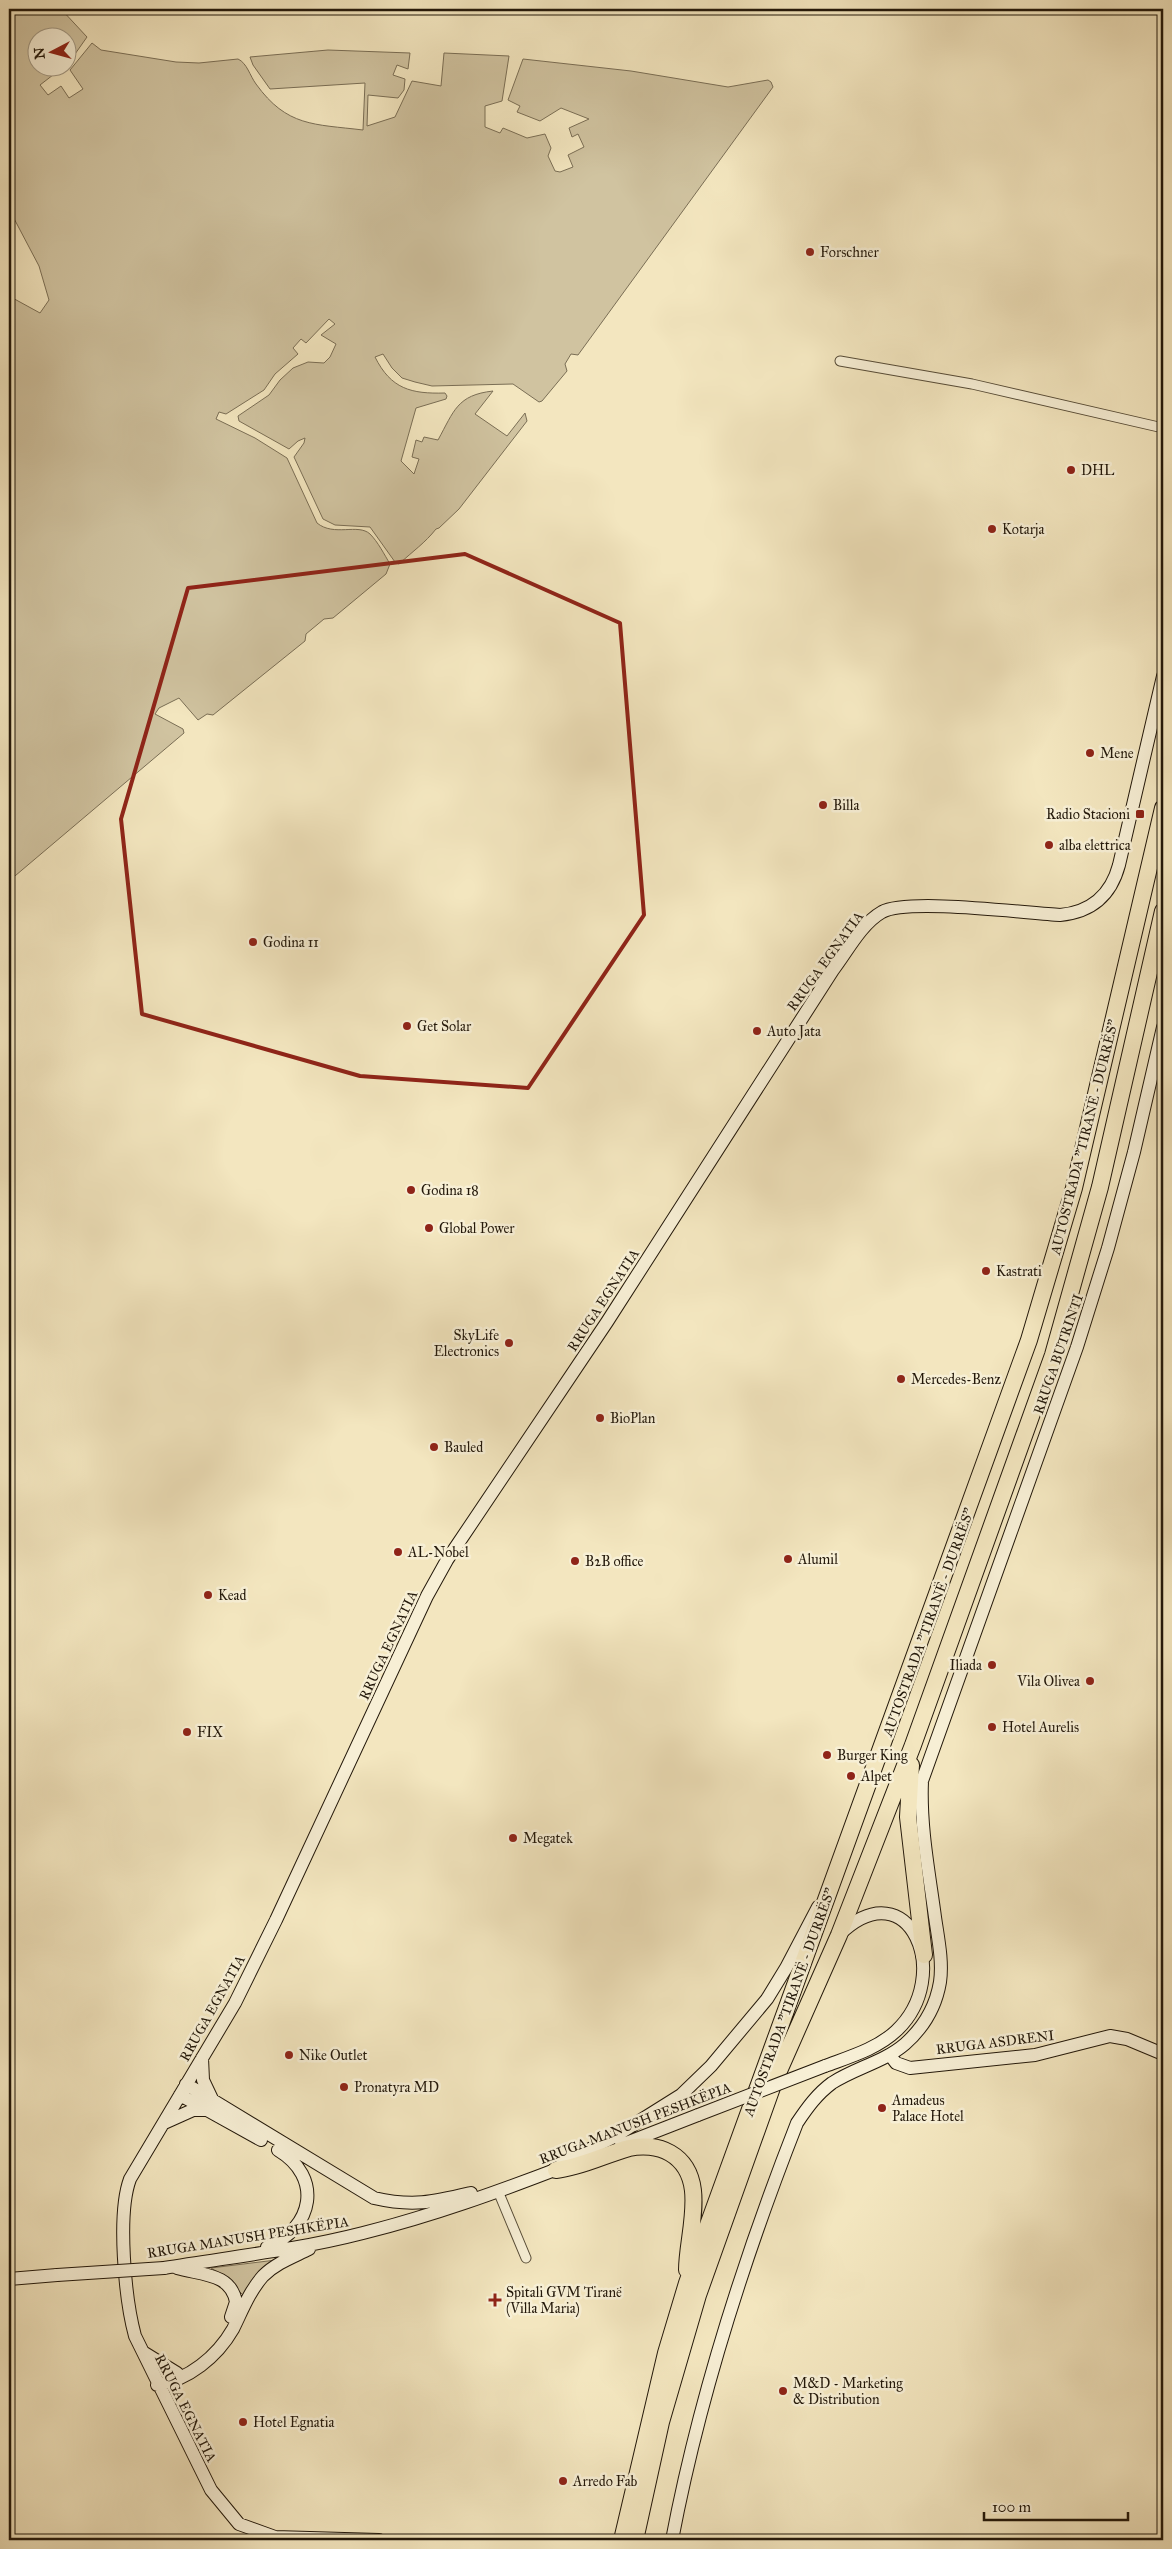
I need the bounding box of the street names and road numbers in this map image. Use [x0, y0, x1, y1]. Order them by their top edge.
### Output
street label: RRUGA EGNATIA [784, 908, 868, 1014]
street label: AUTOSTRADA "TIRANË - DURRËS" [1046, 1017, 1122, 1257]
street label: RRUGA EGNATIA [564, 1245, 643, 1355]
street label: RRUGA BUTRINTI [1030, 1292, 1087, 1416]
street label: AUTOSTRADA "TIRANË - DURRËS" [878, 1505, 978, 1740]
street label: RRUGA EGNATIA [356, 1587, 422, 1703]
street label: AUTOSTRADA "TIRANË - DURRËS" [739, 1885, 839, 2120]
street label: RRUGA EGNATIA [176, 1952, 249, 2064]
street label: RRUGA ASDRENI [935, 2027, 1055, 2058]
street label: RRUGA MANUSH PESHKËPIA [536, 2078, 734, 2168]
street label: RRUGA MANUSH PESHKËPIA [146, 2212, 351, 2262]
street label: RRUGA EGNATIA [151, 2351, 220, 2466]

